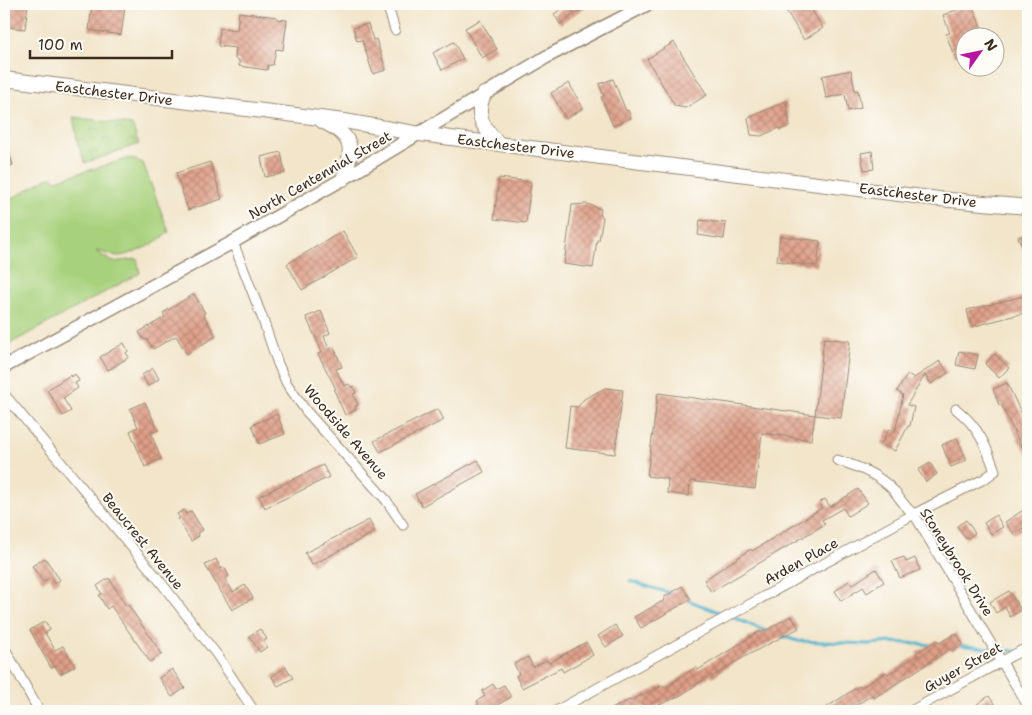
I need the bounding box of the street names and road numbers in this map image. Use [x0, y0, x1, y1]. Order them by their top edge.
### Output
street label: Eastchester Drive [54, 77, 174, 109]
street label: North Centennial Street [245, 127, 395, 223]
street label: Eastchester Drive [456, 130, 576, 162]
street label: Eastchester Drive [858, 179, 978, 211]
street label: Woodside Avenue [300, 381, 392, 483]
street label: Beaucrest Avenue [98, 489, 188, 593]
street label: Stoneybrook Drive [916, 505, 998, 619]
street label: Arden Place [761, 533, 841, 589]
street label: Guyer Street [921, 638, 1005, 696]

